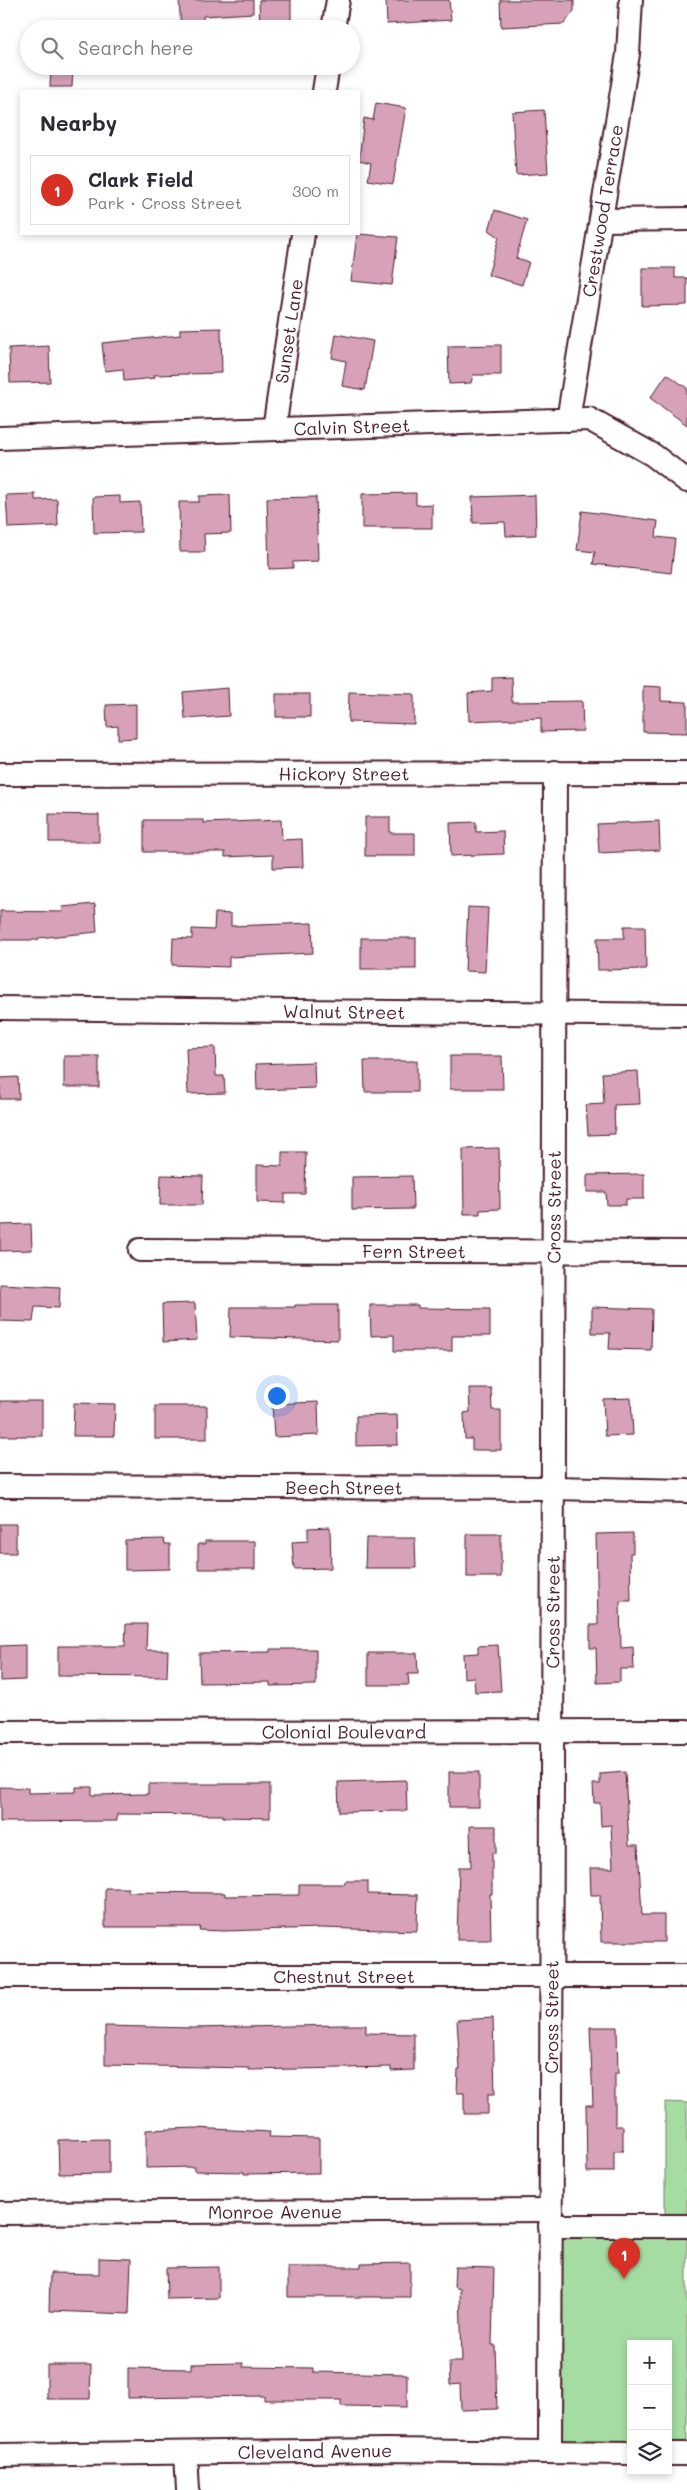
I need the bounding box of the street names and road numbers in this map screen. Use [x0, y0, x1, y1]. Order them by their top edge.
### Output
street label: Crestwood Terrace [576, 123, 628, 299]
street label: Sunset Lane [269, 277, 308, 385]
street label: Calvin Street [293, 413, 411, 441]
street label: Hickory Street [279, 761, 409, 786]
street label: Walnut Street [283, 999, 405, 1024]
street label: Cross Street [542, 1150, 566, 1264]
street label: Fern Street [362, 1239, 466, 1263]
street label: Beech Street [285, 1475, 403, 1499]
street label: Cross Street [540, 1555, 565, 1669]
street label: Colonial Boulevard [262, 1719, 426, 1744]
street label: Cross Street [539, 1960, 563, 2074]
street label: Chestnut Street [273, 1964, 415, 1988]
street label: Monroe Avenue [208, 2199, 342, 2224]
street label: Cleveland Avenue [238, 2438, 392, 2464]

